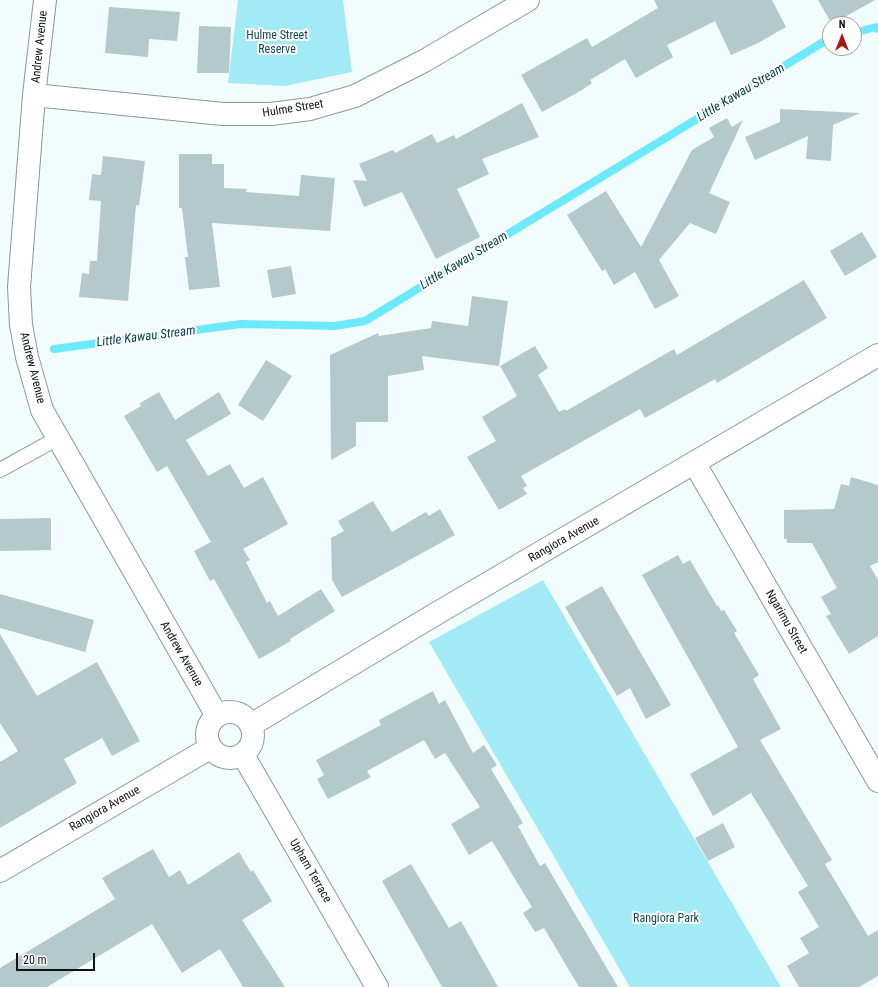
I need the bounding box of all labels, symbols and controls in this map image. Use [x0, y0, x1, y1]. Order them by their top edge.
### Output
street label: Andrew Avenue [29, 10, 51, 84]
north arrow [822, 16, 862, 56]
text: N [839, 18, 845, 31]
park label: Hulme Street Reserve [246, 29, 308, 57]
water label: Little Kawau Stream [694, 61, 788, 125]
street label: Hulme Street [261, 97, 325, 121]
water label: Little Kawau Stream [417, 229, 511, 293]
water label: Little Kawau Stream [96, 323, 196, 351]
street label: Andrew Avenue [16, 331, 48, 405]
street label: Rangiora Avenue [526, 514, 602, 566]
street label: Ngarimu Street [762, 588, 810, 656]
street label: Andrew Avenue [157, 619, 205, 689]
street label: Rangiora Avenue [67, 783, 143, 835]
street label: Upham Terrace [286, 837, 334, 905]
park label: Rangiora Park [633, 912, 699, 926]
scale bar [18, 945, 97, 971]
text: 20 m [23, 953, 47, 967]

